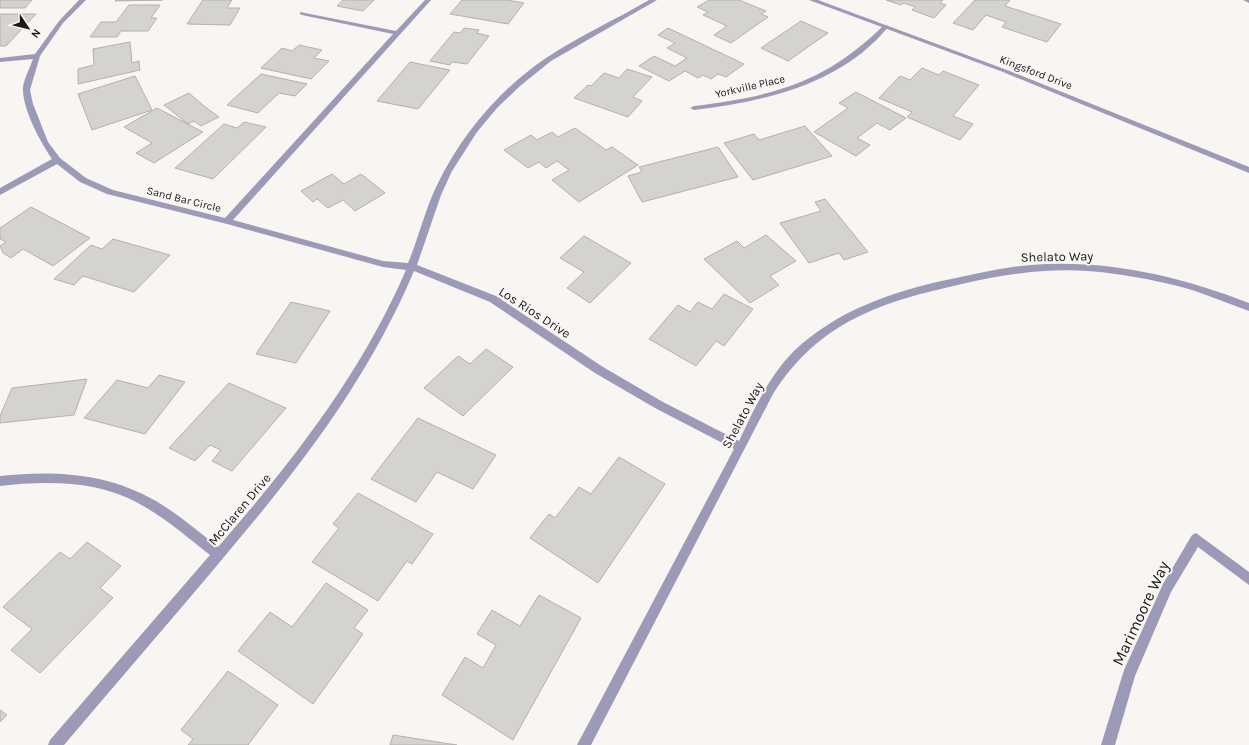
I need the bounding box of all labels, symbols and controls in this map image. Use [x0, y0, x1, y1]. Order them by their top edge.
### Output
north arrow [8, 8, 48, 48]
text: N [28, 26, 43, 40]
street label: Kingsford Drive [998, 53, 1074, 92]
street label: Yorkville Place [714, 72, 787, 101]
street label: Sand Bar Circle [145, 184, 223, 215]
street label: Shelato Way [1021, 248, 1093, 265]
street label: Los Rios Drive [496, 284, 574, 341]
street label: Shelato Way [719, 380, 766, 451]
street label: McClaren Drive [205, 470, 274, 548]
street label: Marimoore Way [1108, 557, 1173, 669]

